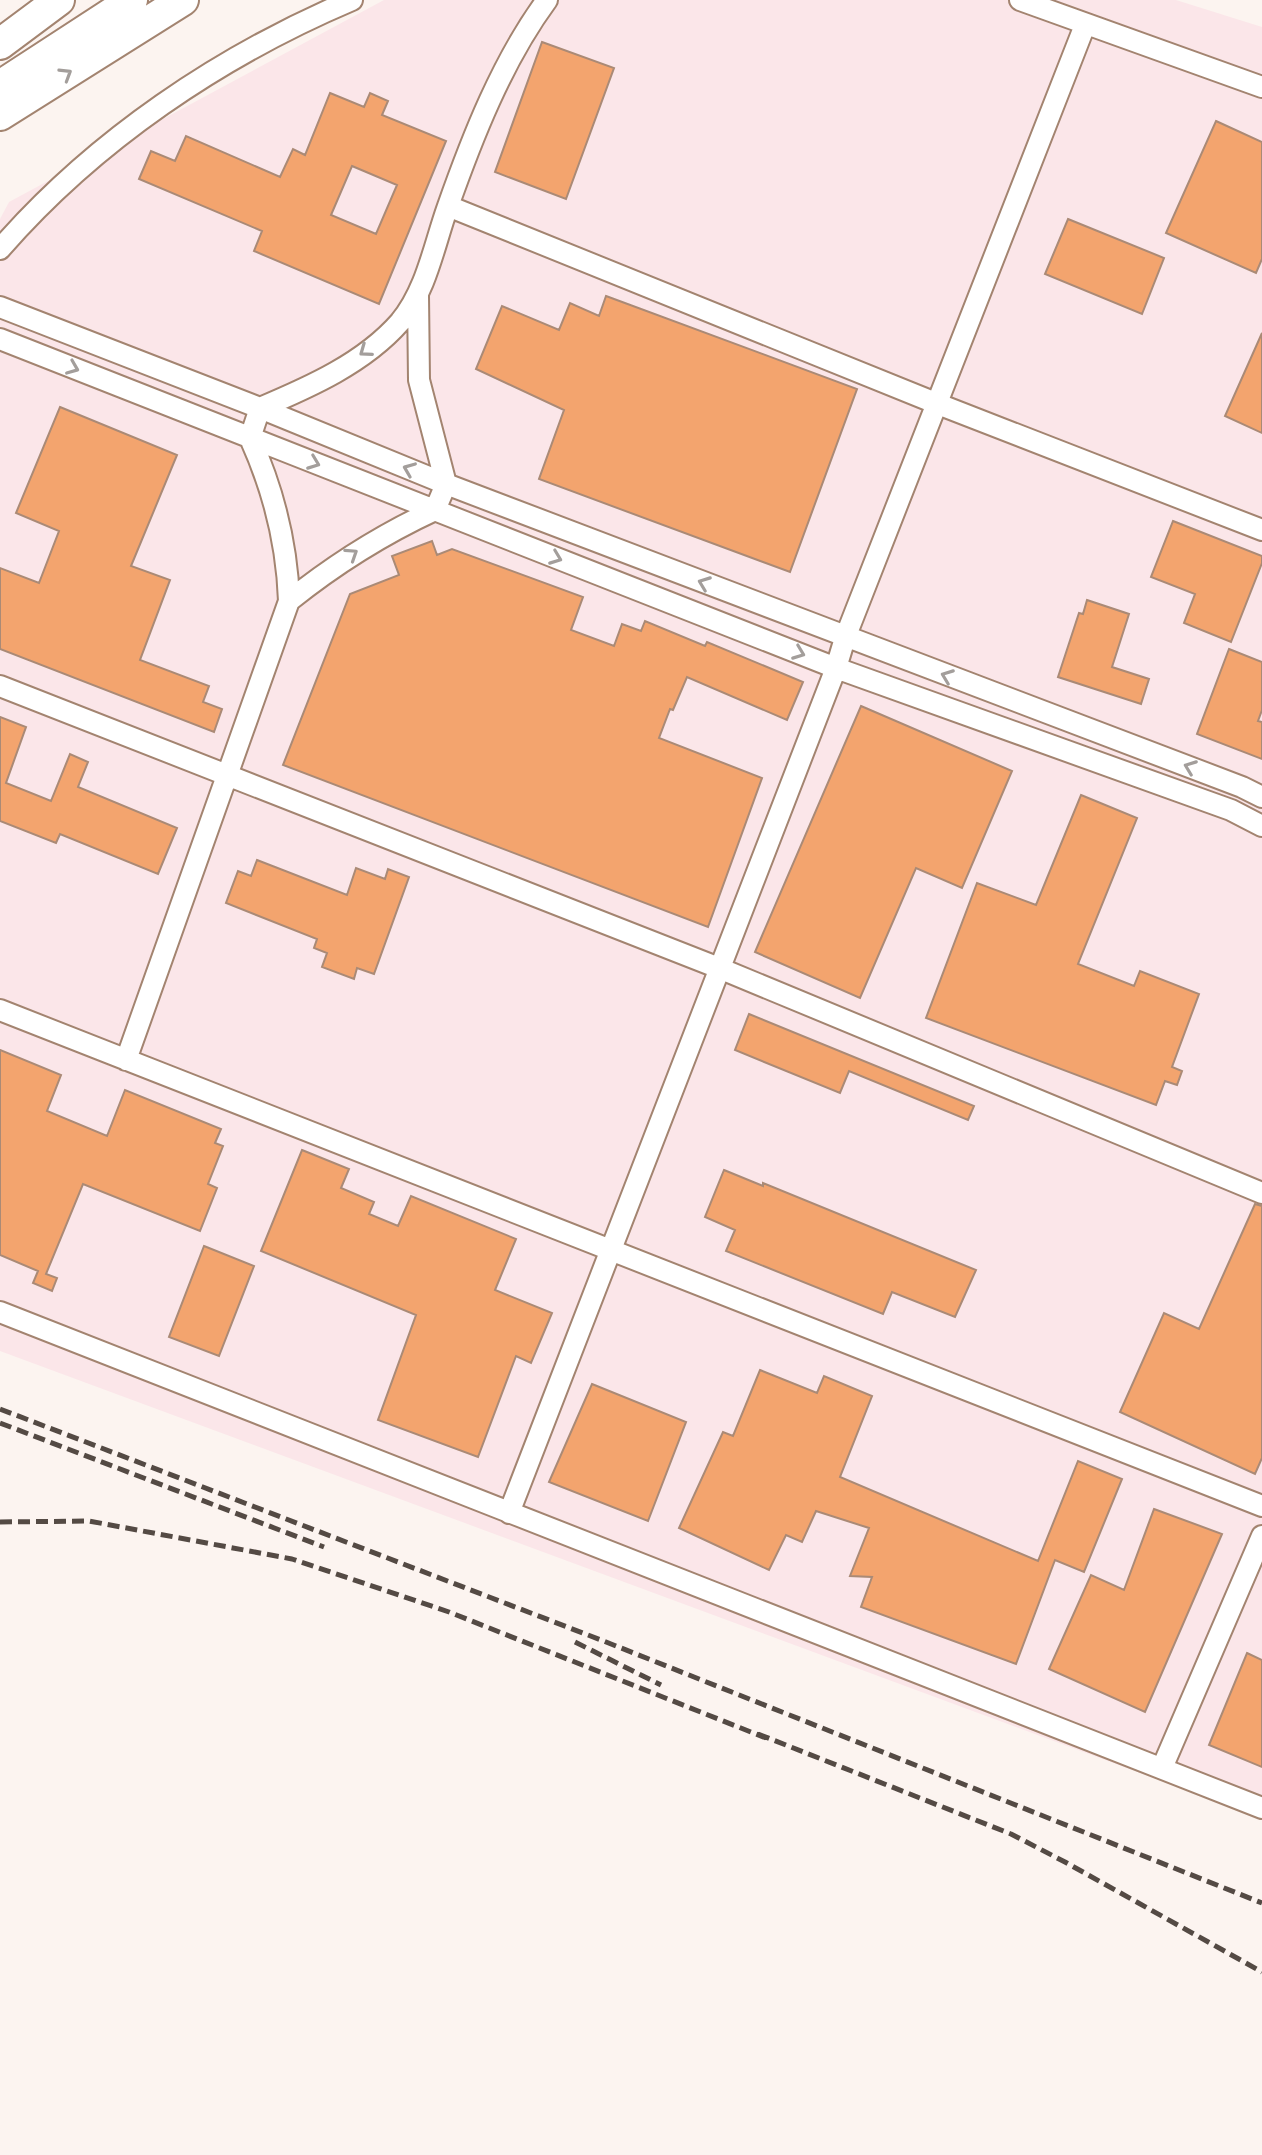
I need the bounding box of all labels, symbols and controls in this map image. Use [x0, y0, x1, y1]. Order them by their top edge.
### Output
one-way arrow [57, 68, 72, 83]
one-way arrow [360, 342, 374, 356]
one-way arrow [65, 358, 79, 375]
one-way arrow [306, 453, 320, 470]
one-way arrow [403, 462, 417, 479]
one-way arrow [548, 548, 562, 565]
one-way arrow [343, 549, 358, 564]
one-way arrow [698, 576, 712, 593]
one-way arrow [791, 643, 805, 660]
one-way arrow [941, 669, 955, 686]
one-way arrow [1184, 761, 1198, 777]

